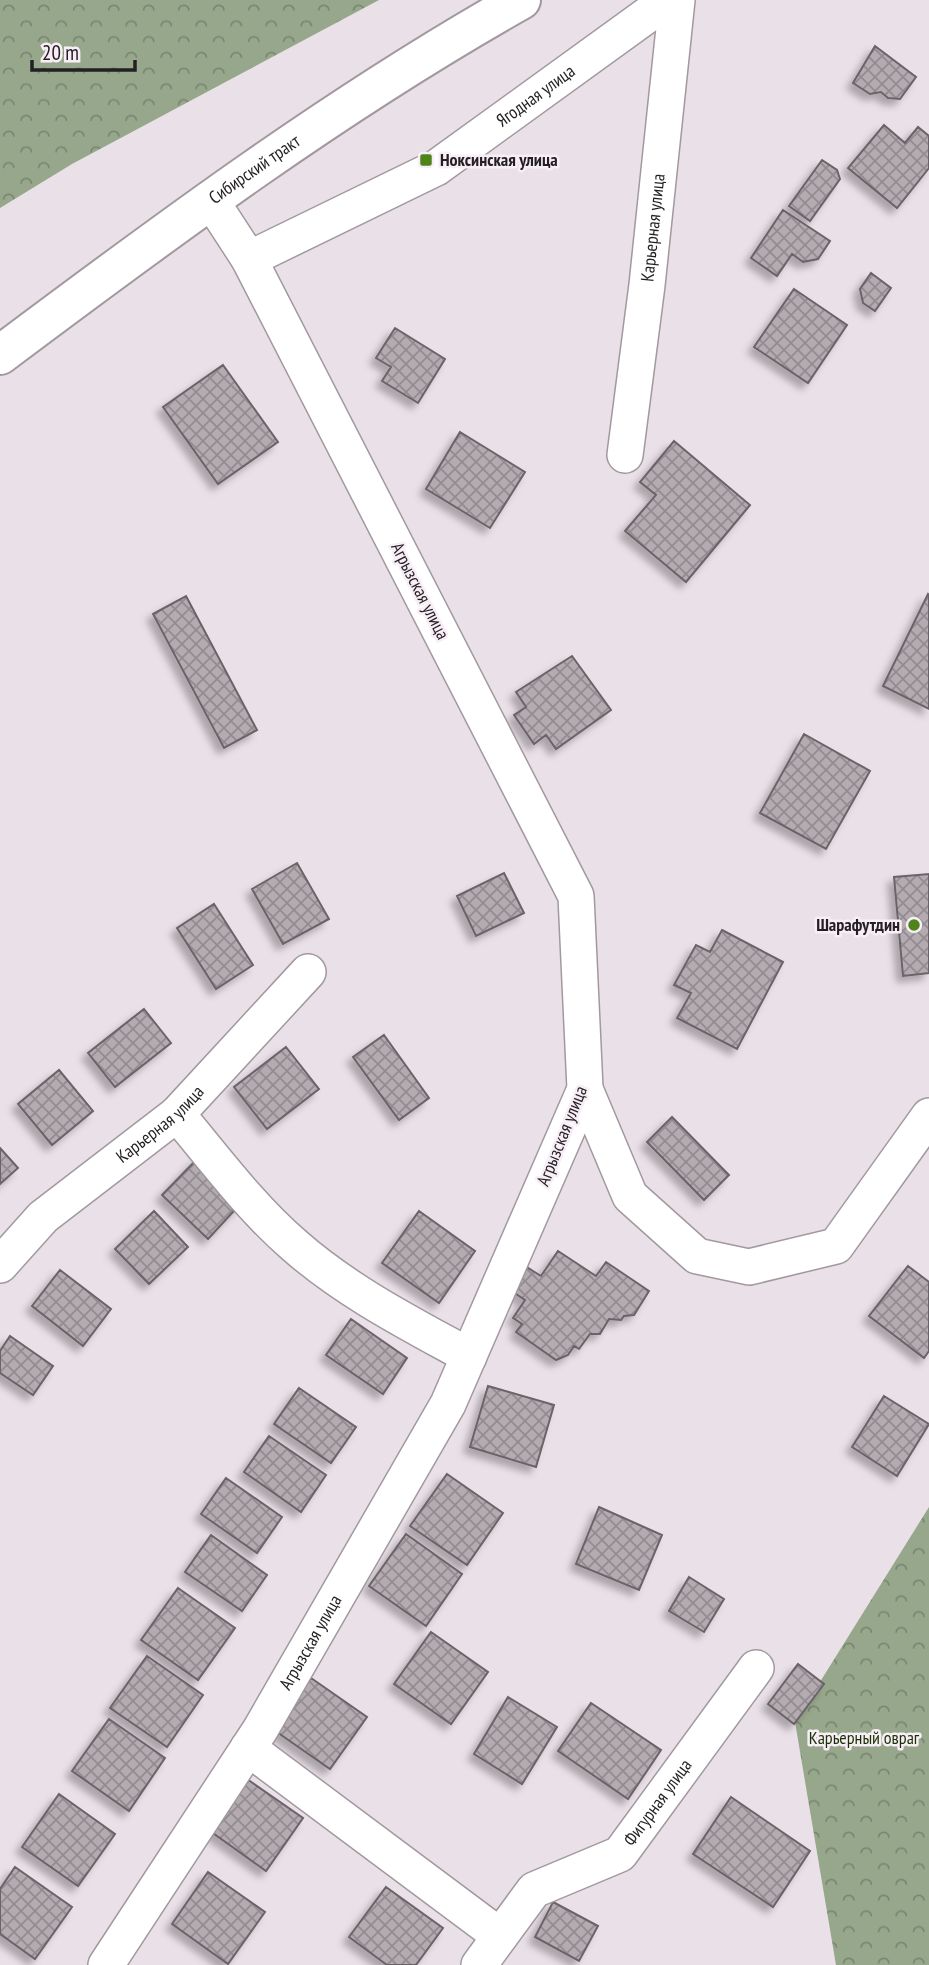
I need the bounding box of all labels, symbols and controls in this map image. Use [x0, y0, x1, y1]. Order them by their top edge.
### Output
scale bar [32, 28, 135, 72]
text: 20 m [42, 39, 79, 66]
street label: Ягодная улица [491, 59, 579, 132]
street label: Сибирский тракт [204, 129, 305, 209]
place label: Ноксинская улица [440, 148, 558, 171]
marker: Ноксинская улица [418, 152, 434, 168]
street label: Карьерная улица [635, 173, 670, 283]
street label: Агрызская улица [386, 538, 455, 643]
place label: Шарафутдин [816, 913, 900, 936]
marker: Шарафутдин [906, 917, 922, 933]
street label: Карьерная улица [111, 1080, 209, 1168]
street label: Агрызская улица [531, 1082, 592, 1189]
street label: Агрызская улица [274, 1591, 346, 1694]
park label: Карьерный овраг [809, 1726, 920, 1749]
street label: Фигурная улица [618, 1754, 697, 1850]

